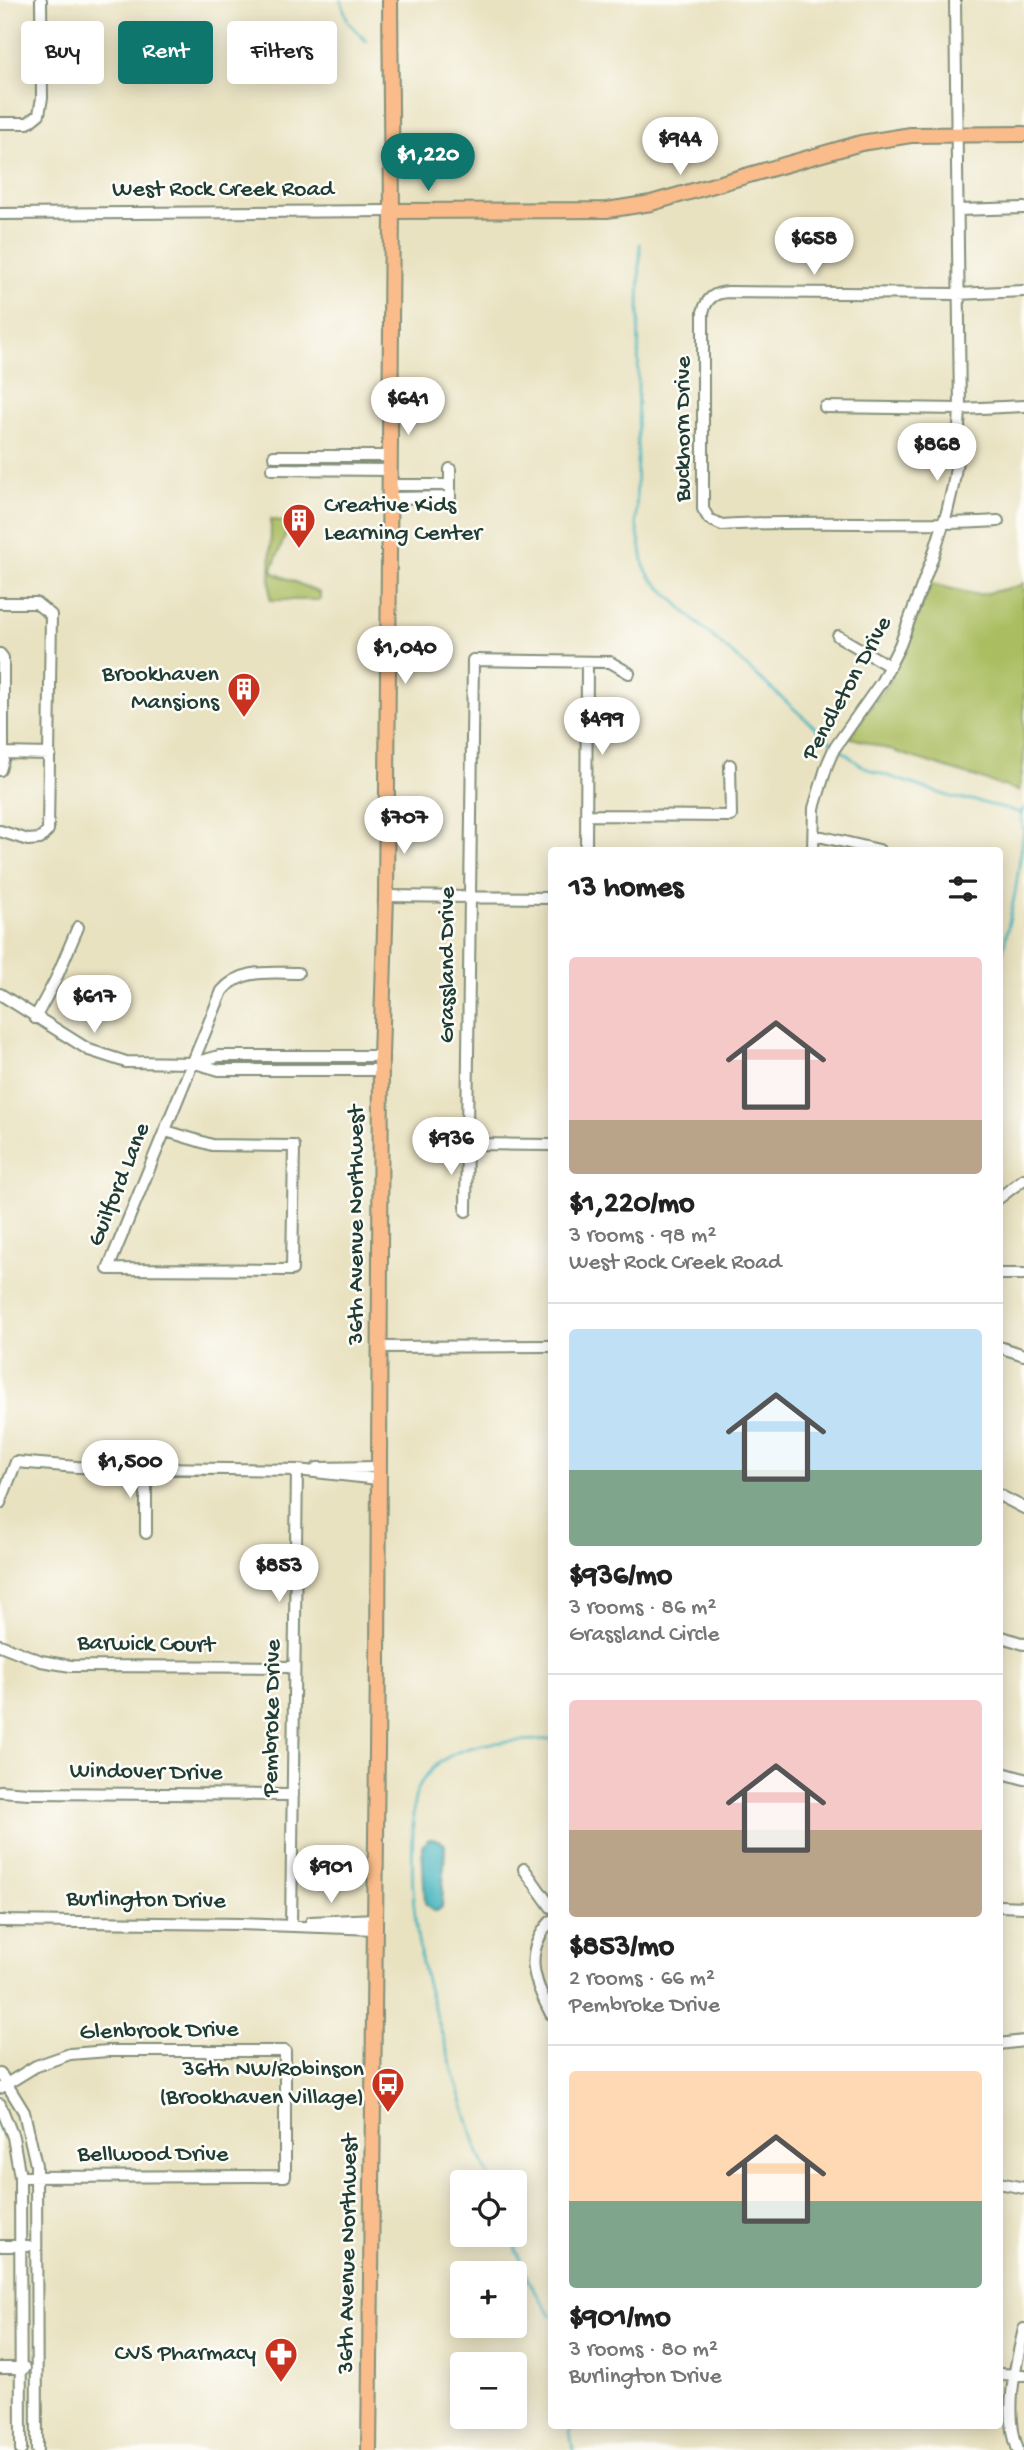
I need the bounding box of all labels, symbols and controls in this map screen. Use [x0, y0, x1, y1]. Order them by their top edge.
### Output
chip: Buy [21, 21, 104, 84]
chip: Rent [118, 21, 213, 84]
chip: Filters [227, 21, 337, 84]
pin: $944 [639, 118, 721, 177]
text: $944 [658, 126, 702, 153]
pin: $1,220 [371, 134, 485, 193]
text: $1,220 [397, 142, 459, 169]
street label: West Rock Creek Road [112, 176, 336, 205]
pin: $658 [773, 218, 855, 277]
text: $658 [791, 226, 837, 253]
street label: Buckhorn Drive [670, 356, 699, 503]
pin: $641 [367, 378, 449, 437]
text: $641 [387, 386, 429, 413]
pin: $868 [896, 424, 978, 483]
text: $868 [913, 432, 961, 459]
place label: Creative Kids Learning Center [324, 492, 484, 549]
building icon: Creative Kids Learning Center [280, 501, 318, 550]
street label: Pendleton Drive [796, 611, 900, 767]
pin: $1,040 [348, 626, 462, 686]
text: $1,040 [373, 635, 437, 662]
place label: Brookhaven Mansions [101, 661, 220, 718]
building icon: Brookhaven Mansions [225, 670, 263, 719]
pin: $499 [561, 698, 643, 757]
text: $499 [580, 706, 624, 733]
pin: $707 [363, 796, 445, 856]
text: $707 [380, 805, 428, 832]
icon: filters [944, 870, 982, 908]
text: 13 homes [569, 872, 683, 907]
street label: Grassland Drive [434, 886, 463, 1043]
pin: $617 [53, 976, 135, 1035]
text: $617 [72, 984, 116, 1011]
icon: home [713, 1002, 839, 1128]
street label: 36th Avenue Northwest [343, 1103, 372, 1346]
street label: Guilford Lane [82, 1118, 158, 1251]
pin: $936 [410, 1118, 492, 1177]
text: $936 [428, 1126, 474, 1153]
text: $1,220/mo [569, 1188, 695, 1223]
text: 3 rooms · 98 m² [569, 1223, 716, 1250]
text: West Rock Creek Road [569, 1250, 782, 1277]
icon: home [713, 1374, 839, 1500]
pin: $1,500 [73, 1440, 187, 1500]
text: $1,500 [97, 1449, 163, 1476]
pin: $853 [238, 1544, 320, 1604]
text: $853 [256, 1553, 302, 1580]
text: $936/mo [569, 1560, 672, 1595]
text: 3 rooms · 86 m² [569, 1595, 716, 1622]
text: Grassland Circle [569, 1622, 719, 1649]
street label: Barwick Court [76, 1629, 217, 1661]
street label: Pembroke Drive [257, 1638, 289, 1798]
icon: home [713, 1745, 839, 1871]
street label: Windover Drive [69, 1757, 223, 1789]
pin: $901 [290, 1846, 372, 1905]
text: $901 [309, 1854, 353, 1881]
street label: Burlington Drive [65, 1885, 226, 1917]
text: $853/mo [569, 1931, 674, 1966]
text: 2 rooms · 66 m² [569, 1966, 715, 1993]
text: Pembroke Drive [569, 1993, 720, 2020]
street label: Glenbrook Drive [79, 2016, 239, 2048]
place label: 36th NW/Robinson (Brookhaven Village) [159, 2056, 365, 2113]
bus stop icon: 36th NW/Robinson (Brookhaven Village) [369, 2065, 407, 2114]
icon: home [713, 2116, 839, 2242]
street label: 36th Avenue Northwest [332, 2132, 366, 2375]
street label: Bellwood Drive [77, 2141, 229, 2170]
map controls [450, 2170, 527, 2429]
button: locate [450, 2170, 527, 2247]
button: + [450, 2261, 527, 2338]
text: $901/mo [569, 2302, 671, 2337]
pharmacy icon: CVS Pharmacy [262, 2335, 300, 2384]
text: 3 rooms · 80 m² [569, 2337, 718, 2364]
place label: CVS Pharmacy [115, 2340, 256, 2369]
button: − [450, 2352, 527, 2429]
text: Burlington Drive [569, 2364, 722, 2391]

